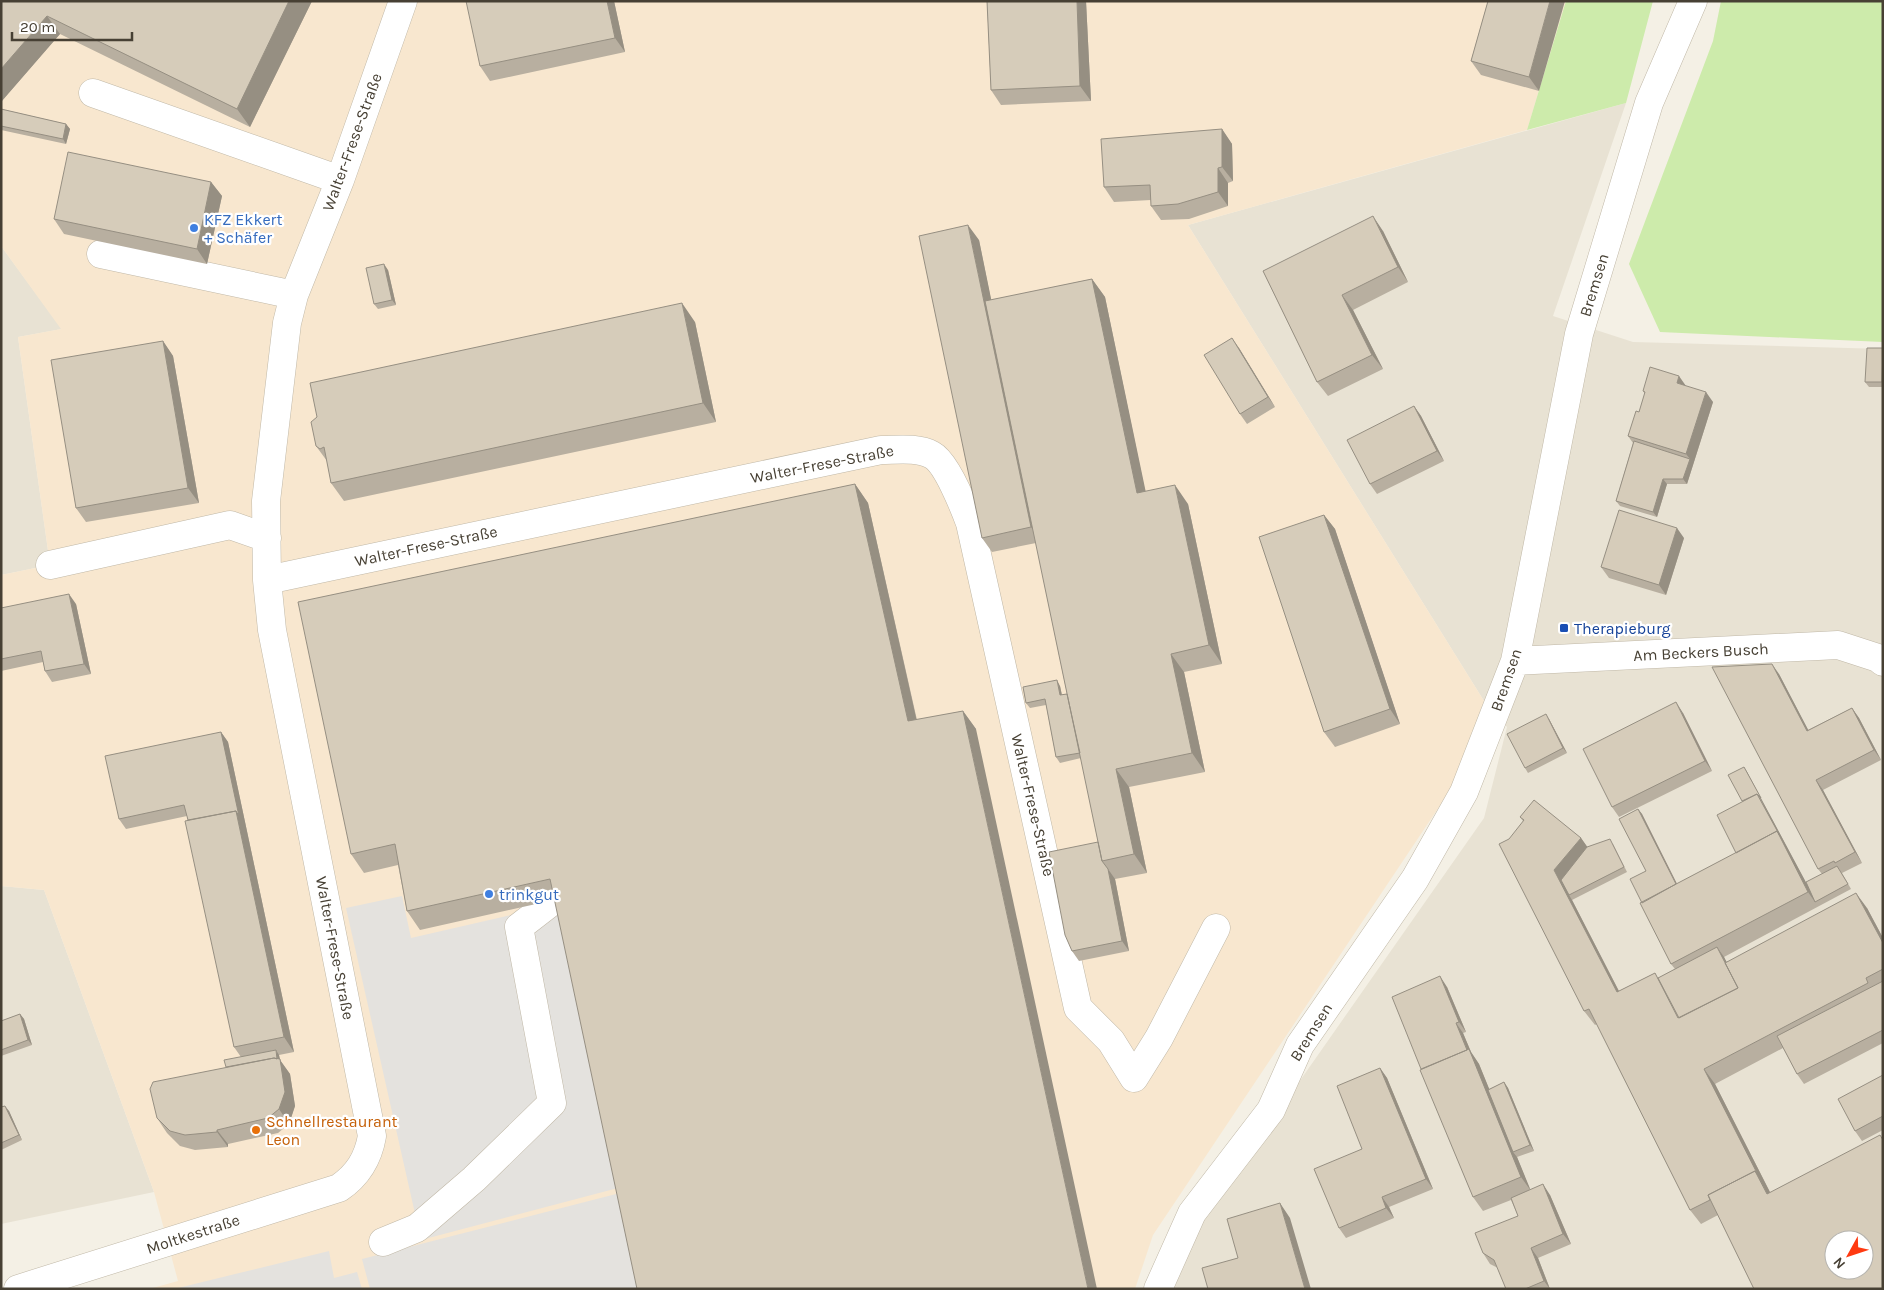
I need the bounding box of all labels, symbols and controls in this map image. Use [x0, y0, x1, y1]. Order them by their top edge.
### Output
scale bar [12, 10, 132, 42]
text: 20 m [20, 18, 55, 36]
street label: Walter-Frese-Straße [318, 70, 386, 214]
place label: KFZ Ekkert + Schäfer [204, 210, 282, 247]
marker: KFZ Ekkert + Schäfer [188, 222, 200, 234]
street label: Bremsen [1575, 251, 1613, 319]
street label: Walter-Frese-Straße [749, 441, 895, 487]
street label: Walter-Frese-Straße [353, 522, 499, 570]
place label: Therapieburg [1574, 619, 1671, 638]
marker: Therapieburg [1558, 622, 1570, 634]
street label: Am Beckers Busch [1633, 639, 1769, 665]
street label: Bremsen [1486, 646, 1526, 714]
street label: Walter-Frese-Straße [1007, 732, 1059, 878]
street label: Walter-Frese-Straße [312, 875, 358, 1021]
place label: trinkgut [499, 885, 559, 904]
marker: trinkgut [483, 888, 495, 900]
street label: Bremsen [1286, 999, 1336, 1065]
place label: Schnellrestaurant Leon [266, 1112, 398, 1149]
marker: Schnellrestaurant Leon [250, 1124, 262, 1136]
street label: Moltkestraße [144, 1210, 242, 1258]
north arrow [1824, 1230, 1874, 1280]
text: N [1830, 1254, 1849, 1272]

